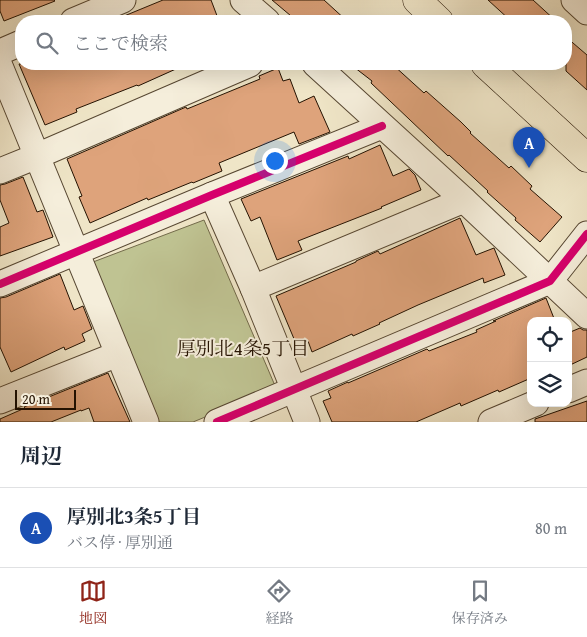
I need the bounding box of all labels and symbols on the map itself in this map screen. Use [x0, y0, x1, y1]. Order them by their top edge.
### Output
pin: A [513, 127, 545, 168]
your location [262, 148, 288, 174]
district label: 厚別北4条5丁目 [177, 334, 309, 362]
scale bar [15, 387, 76, 410]

